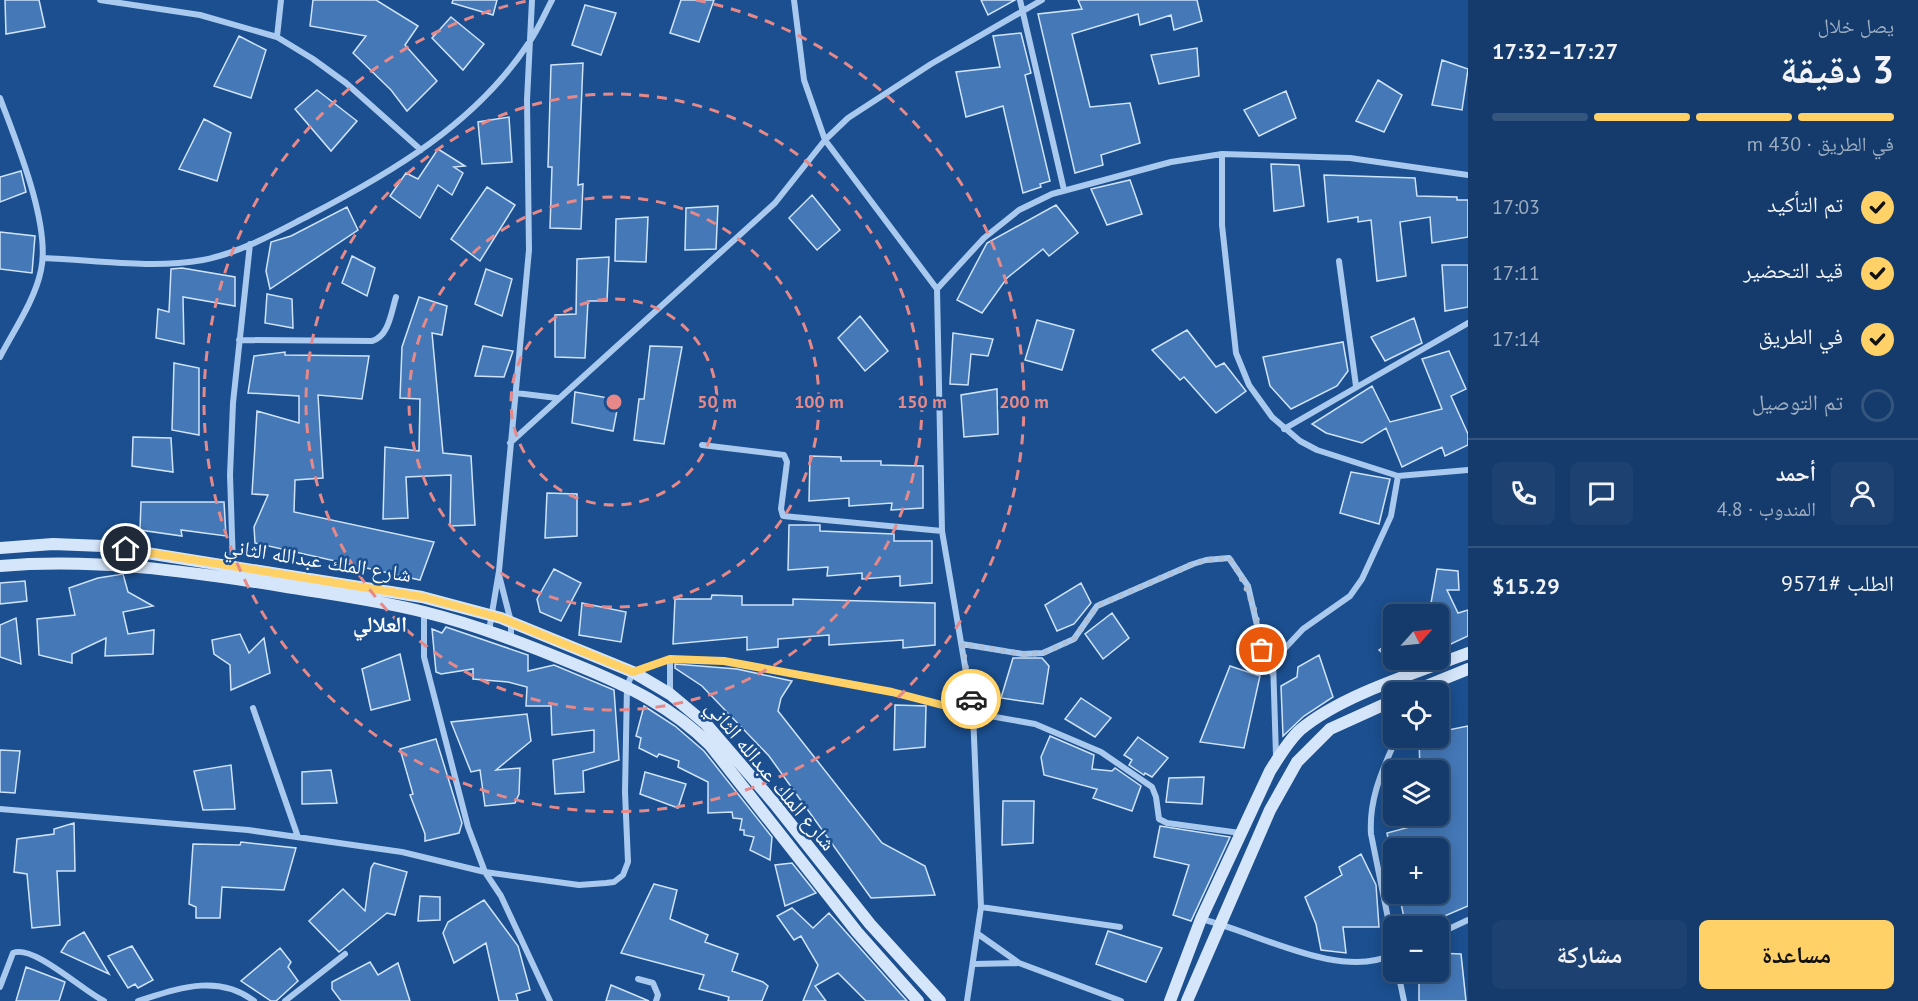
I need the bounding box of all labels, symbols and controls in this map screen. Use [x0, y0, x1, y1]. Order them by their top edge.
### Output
text: يصل خلال [1818, 13, 1894, 39]
text: 17:27–17:32 [1492, 37, 1618, 65]
text: 3 دقيقة [1780, 43, 1894, 94]
text: في الطريق · 430 m [1747, 131, 1894, 157]
text: تم التأكيد [1767, 190, 1843, 218]
icon: check [1861, 191, 1894, 224]
text: 17:03 [1492, 194, 1540, 220]
text: قيد التحضير [1743, 256, 1843, 284]
icon: check [1861, 257, 1894, 290]
text: 17:11 [1492, 260, 1540, 286]
text: في الطريق [1758, 322, 1843, 350]
icon: check [1861, 323, 1894, 356]
text: 17:14 [1492, 326, 1540, 352]
text: تم التوصيل [1752, 388, 1843, 416]
text: 50 m [697, 390, 737, 413]
text: 100 m [794, 390, 844, 413]
text: 150 m [897, 390, 947, 413]
text: 200 m [999, 390, 1049, 413]
centre of rings [604, 392, 624, 412]
text: أحمد [1776, 459, 1816, 487]
button: phone [1492, 462, 1555, 525]
button: chat [1570, 462, 1633, 525]
button: person [1831, 462, 1894, 525]
text: المندوب · 4.8 [1717, 496, 1816, 522]
pin [100, 523, 151, 574]
icon: home [109, 532, 142, 565]
street label: شارع الملك عبدالله الثاني [222, 532, 413, 591]
text: الطلب #9571 [1781, 569, 1894, 597]
text: $15.29 [1492, 572, 1560, 600]
north arrow [1383, 604, 1449, 670]
map controls [1383, 604, 1449, 982]
district label: العلالي [353, 610, 407, 641]
pin [1236, 624, 1287, 675]
icon: bag [1245, 633, 1278, 666]
courier [941, 669, 1001, 729]
button: locate [1383, 682, 1449, 748]
icon: car [955, 683, 988, 716]
street label: شارع الملك عبدالله الثاني [697, 694, 842, 858]
button: layers [1383, 760, 1449, 826]
button: + [1383, 838, 1449, 904]
button: − [1383, 916, 1449, 982]
button: مشاركة [1492, 920, 1687, 989]
button: مساعدة [1699, 920, 1894, 989]

